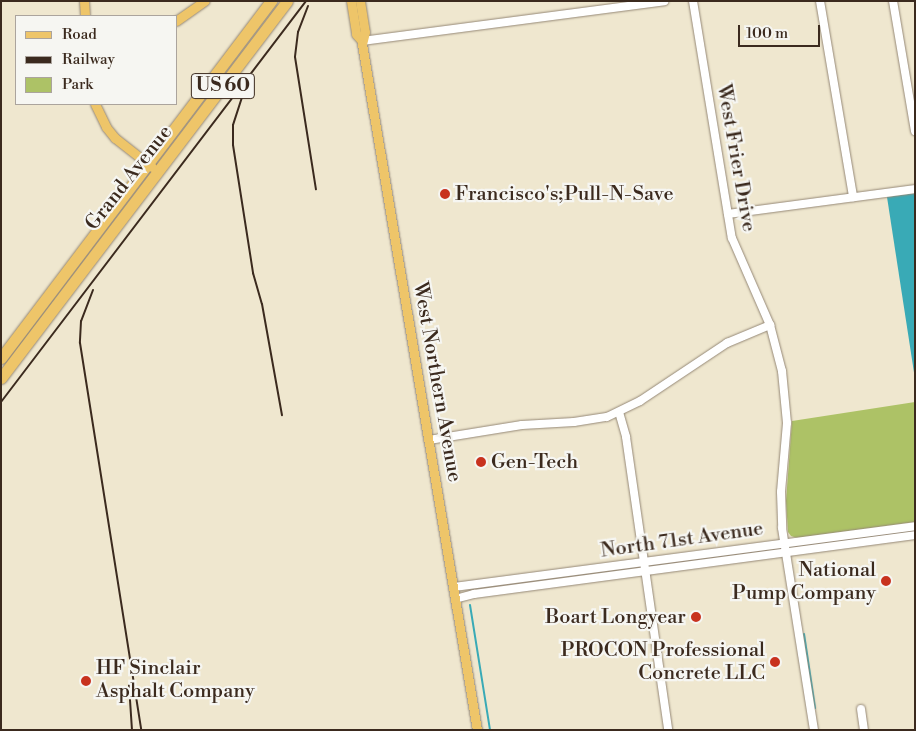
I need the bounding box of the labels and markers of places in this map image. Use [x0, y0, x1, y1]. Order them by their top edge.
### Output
place label: Francisco's;Pull-N-Save [455, 182, 674, 206]
marker: Francisco's;Pull-N-Save [439, 188, 451, 200]
place label: Gen-Tech [491, 450, 578, 474]
marker: Gen-Tech [475, 456, 487, 468]
place label: National Pump Company [732, 558, 876, 605]
marker: National Pump Company [880, 575, 892, 587]
place label: Boart Longyear [545, 605, 686, 629]
marker: Boart Longyear [690, 611, 702, 623]
place label: PROCON Professional Concrete LLC [561, 638, 765, 685]
marker: PROCON Professional Concrete LLC [769, 656, 781, 668]
place label: HF Sinclair Asphalt Company [96, 657, 255, 704]
marker: HF Sinclair Asphalt Company [80, 675, 92, 687]

